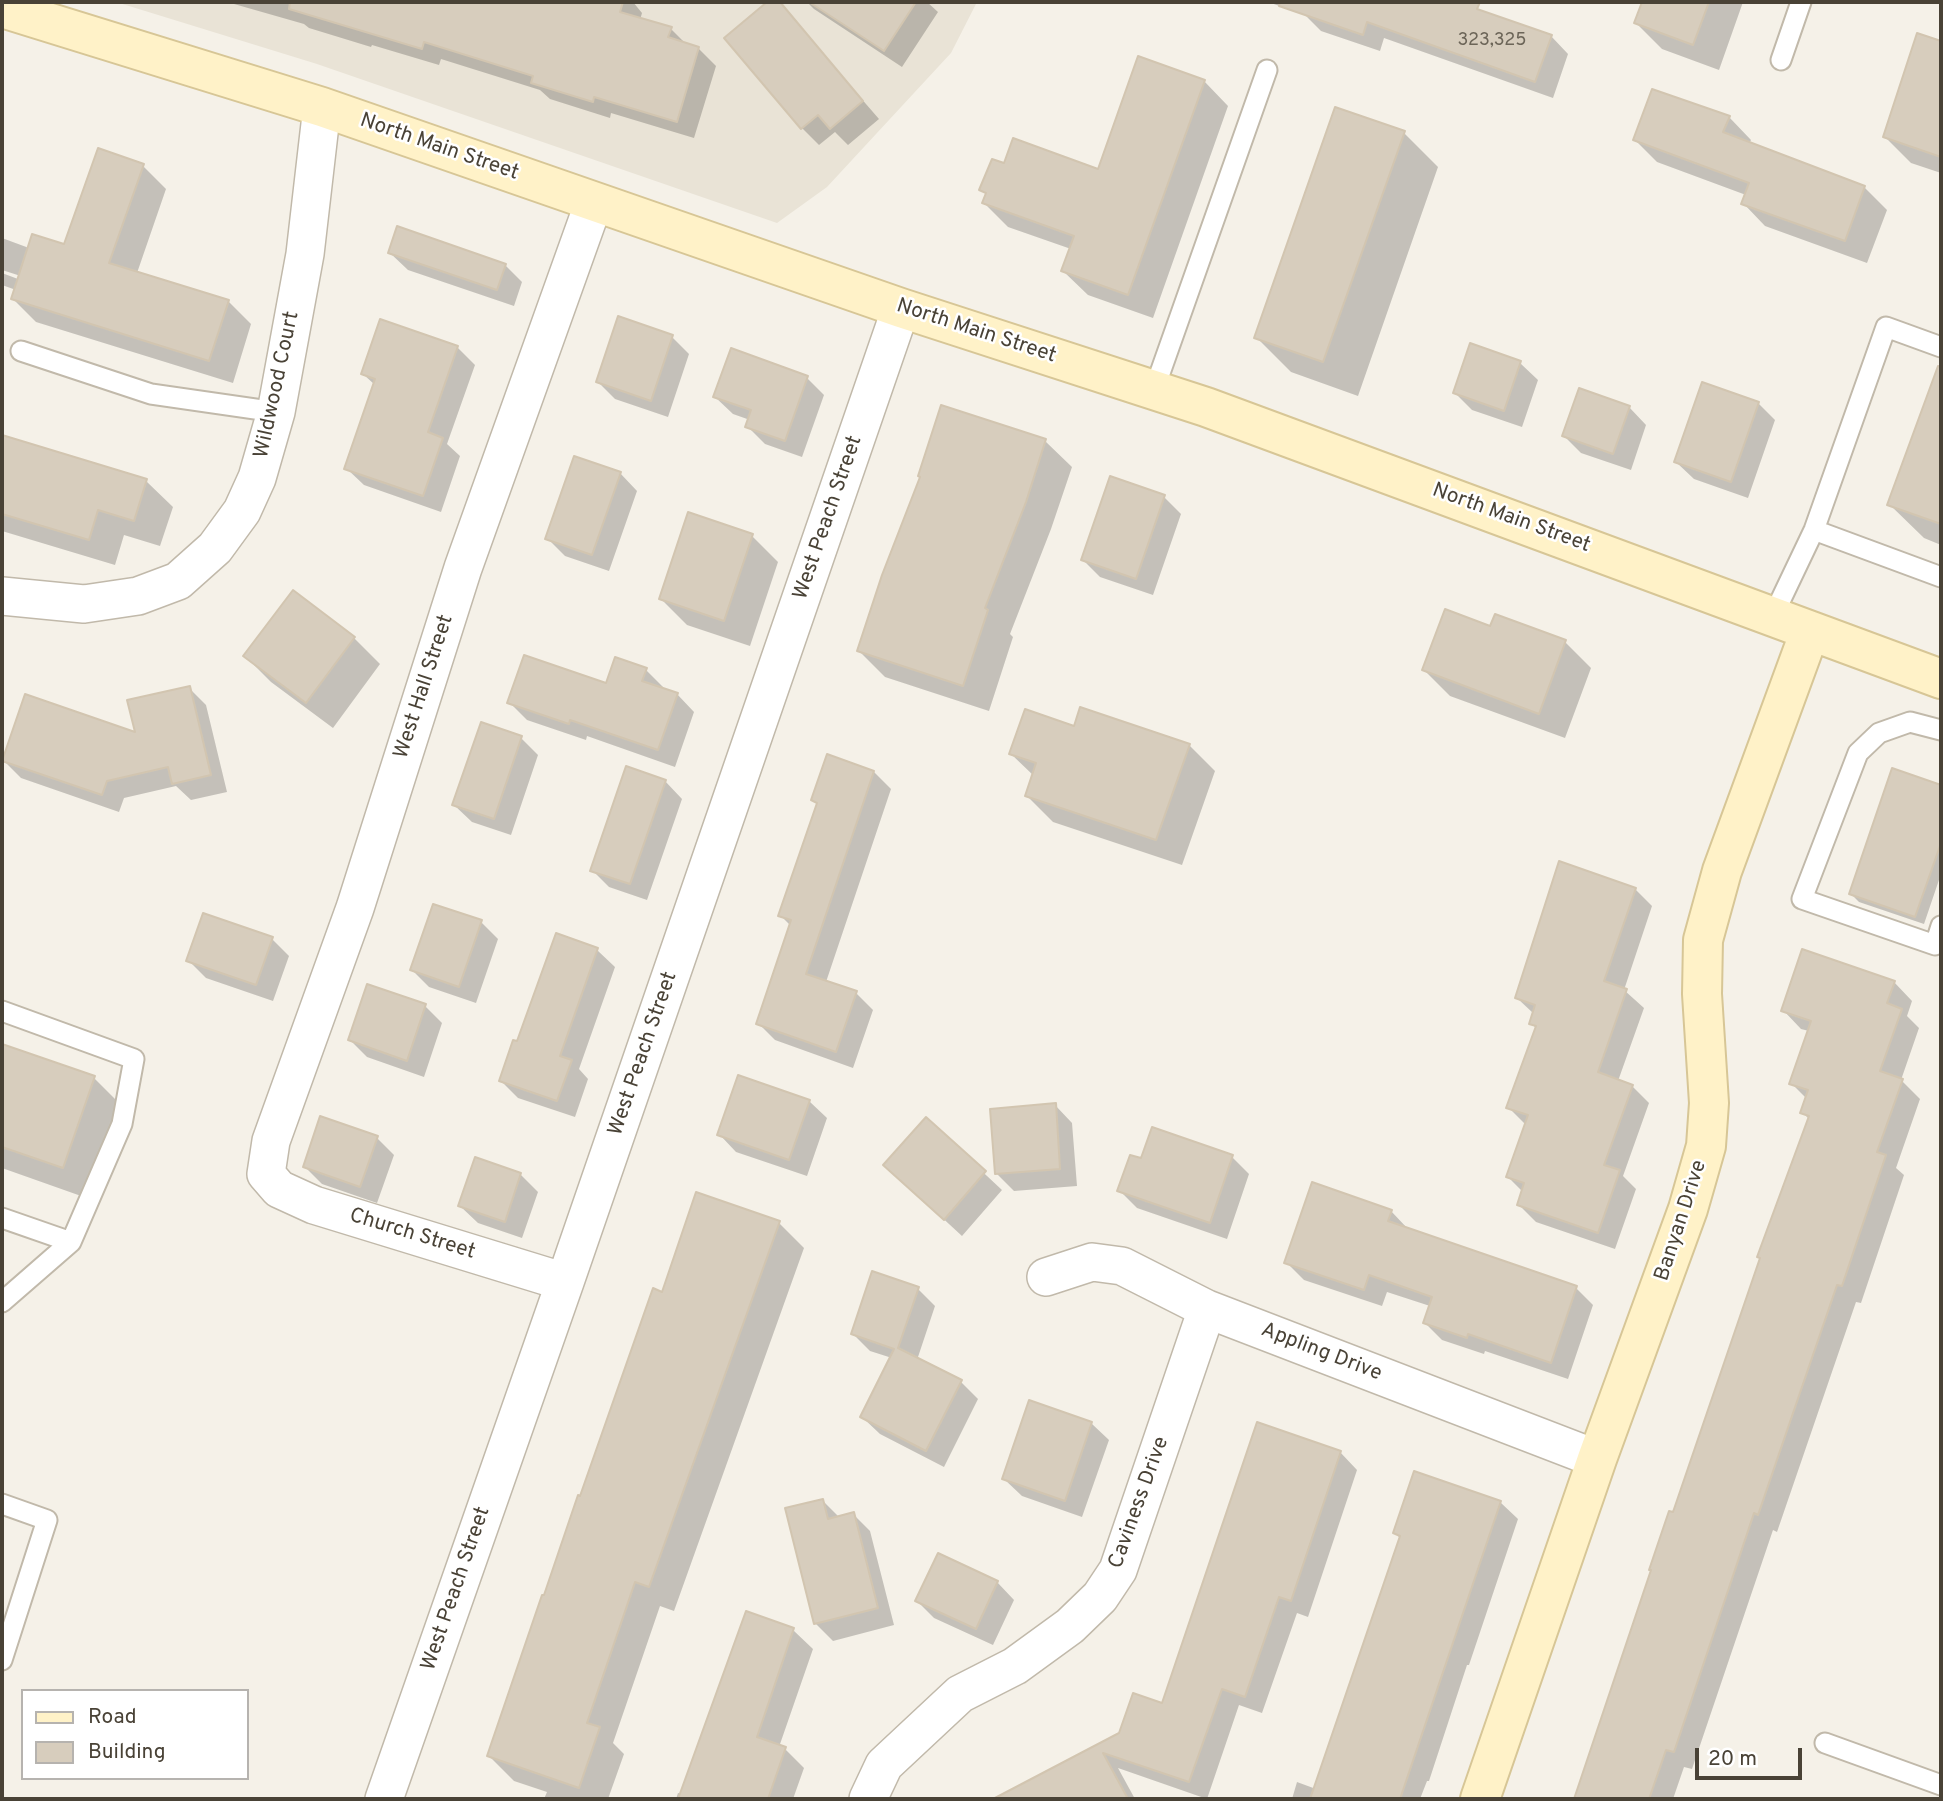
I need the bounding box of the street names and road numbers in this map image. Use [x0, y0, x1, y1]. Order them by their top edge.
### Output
street label: North Main Street [356, 109, 522, 187]
street label: North Main Street [893, 294, 1059, 370]
street label: Wildwood Court [250, 309, 306, 461]
street label: West Peach Street [789, 433, 869, 603]
street label: North Main Street [1428, 479, 1594, 559]
street label: West Hall Street [390, 612, 460, 762]
street label: West Peach Street [604, 969, 684, 1139]
street label: Banyan Drive [1651, 1157, 1713, 1285]
street label: Church Street [346, 1204, 478, 1266]
street label: Appling Drive [1257, 1318, 1385, 1388]
street label: Caviness Drive [1105, 1434, 1175, 1572]
street label: West Peach Street [417, 1504, 497, 1674]

